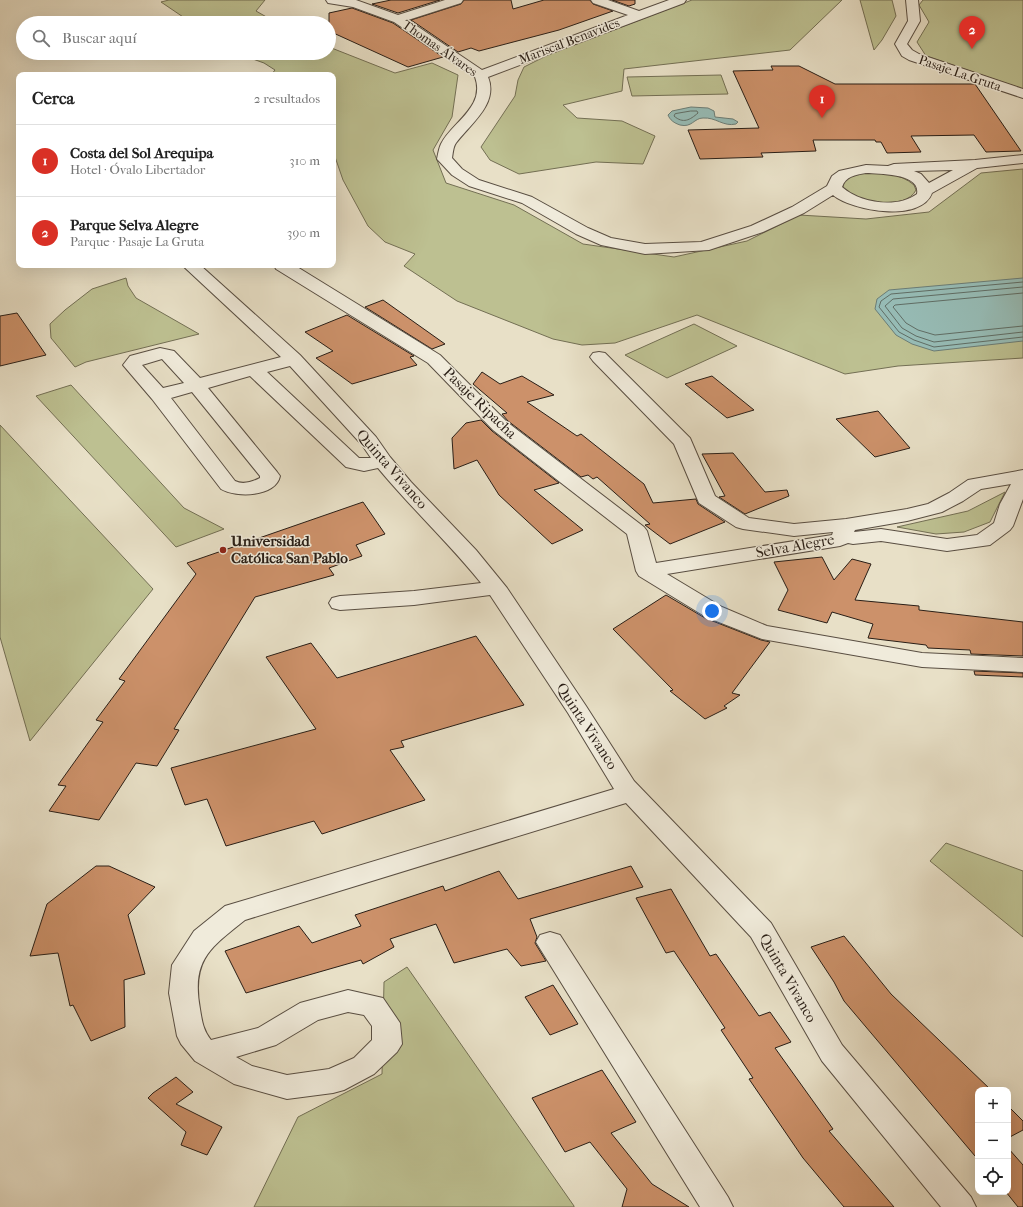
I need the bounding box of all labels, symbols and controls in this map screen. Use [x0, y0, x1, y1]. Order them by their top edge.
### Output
street label: Mariscal Benavides [516, 15, 622, 67]
search box [16, 16, 336, 60]
pin: 2 [959, 16, 985, 49]
street label: Thomas Álvares [400, 17, 481, 80]
icon: search [30, 27, 52, 49]
text: Buscar aquí [62, 29, 137, 47]
street label: Pasaje La Gruta [917, 52, 1004, 94]
pin: 1 [809, 85, 835, 118]
text: Cerca [32, 88, 74, 108]
text: 2 resultados [254, 91, 320, 106]
text: Costa del Sol Arequipa [70, 144, 213, 162]
text: 1 [43, 153, 47, 168]
text: 310 m [289, 153, 320, 168]
text: Hotel · Óvalo Libertador [70, 162, 205, 177]
text: Parque Selva Alegre [70, 216, 199, 234]
text: 2 [42, 225, 48, 240]
text: 390 m [287, 225, 320, 240]
text: Parque · Pasaje La Gruta [70, 234, 204, 249]
street label: Pasaje Ripacha [440, 364, 521, 443]
street label: Quinta Vivanco [353, 425, 432, 513]
street label: Selva Alegre [754, 530, 836, 562]
place label: Universidad Católica San Pablo [230, 532, 348, 567]
marker: Universidad Católica San Pablo [218, 545, 228, 555]
your location [702, 601, 722, 621]
street label: Quinta Vivanco [552, 679, 622, 773]
street label: Quinta Vivanco [755, 930, 821, 1026]
map controls [975, 1087, 1011, 1195]
button: + [975, 1087, 1011, 1123]
button: − [975, 1123, 1011, 1159]
button: locate [975, 1159, 1011, 1195]

